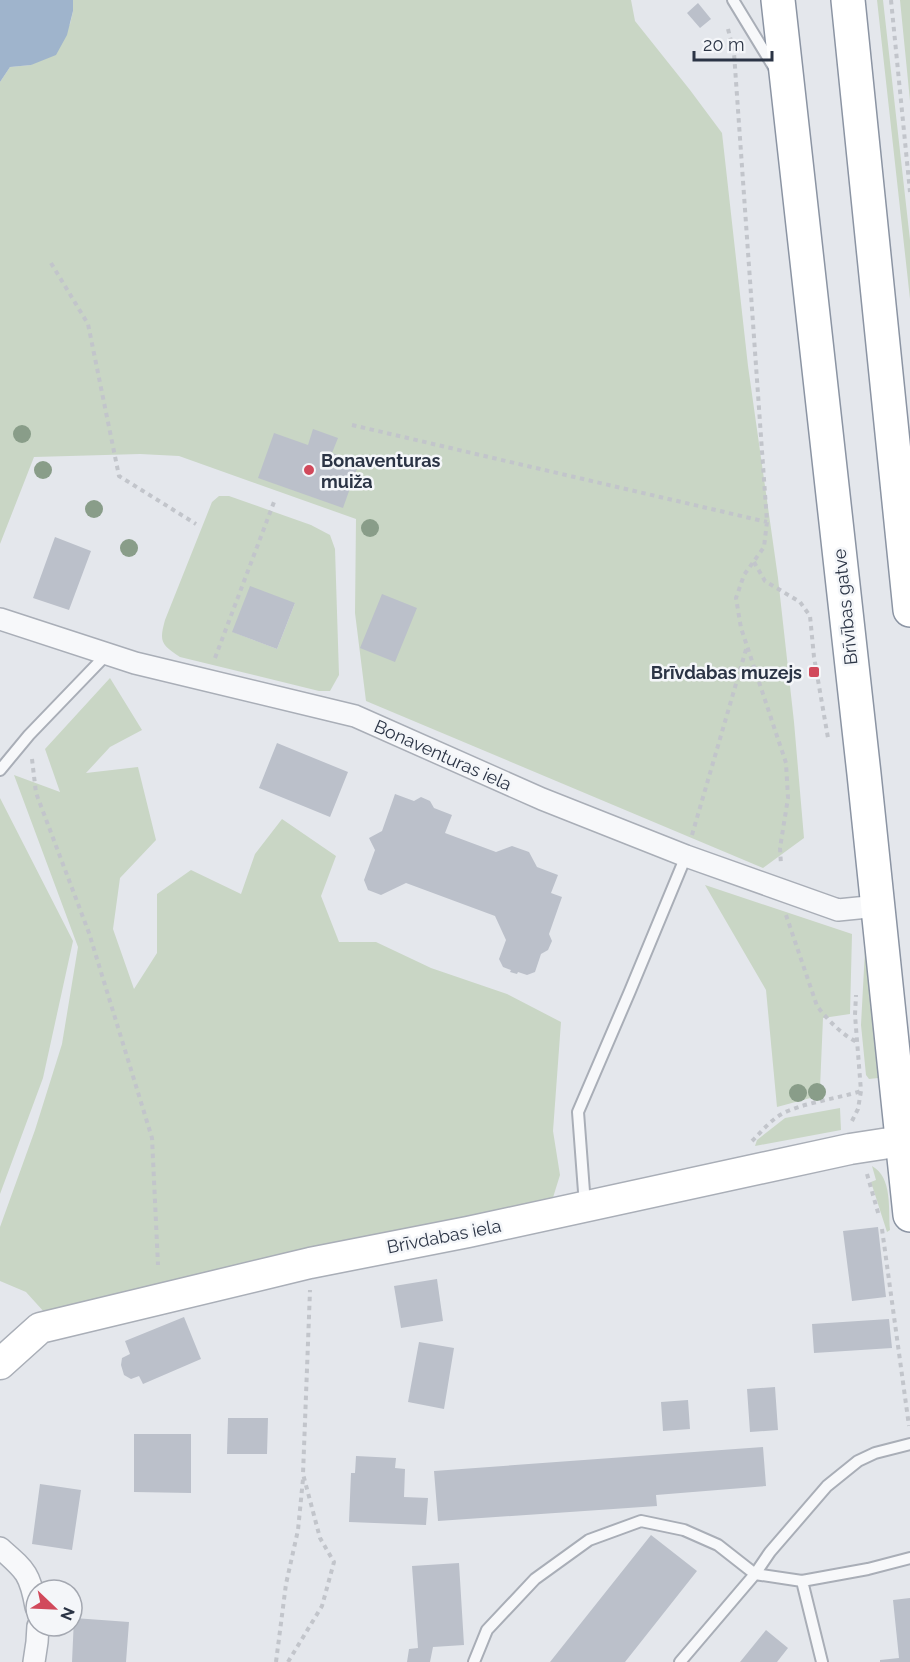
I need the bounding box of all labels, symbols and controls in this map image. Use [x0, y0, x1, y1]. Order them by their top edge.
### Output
scale bar [694, 24, 772, 62]
text: 20 m [703, 34, 745, 55]
place label: Bonaventuras muiža [321, 450, 440, 492]
marker: Bonaventuras muiža [302, 463, 316, 477]
street label: Brīvības gatve [828, 547, 862, 666]
place label: Brīvdabas muzejs [651, 662, 802, 683]
marker: Brīvdabas muzejs [807, 665, 821, 679]
street label: Bonaventuras iela [371, 715, 515, 795]
street label: Brīvdabas iela [385, 1215, 503, 1257]
north arrow [24, 1578, 84, 1638]
text: N [56, 1604, 78, 1623]

